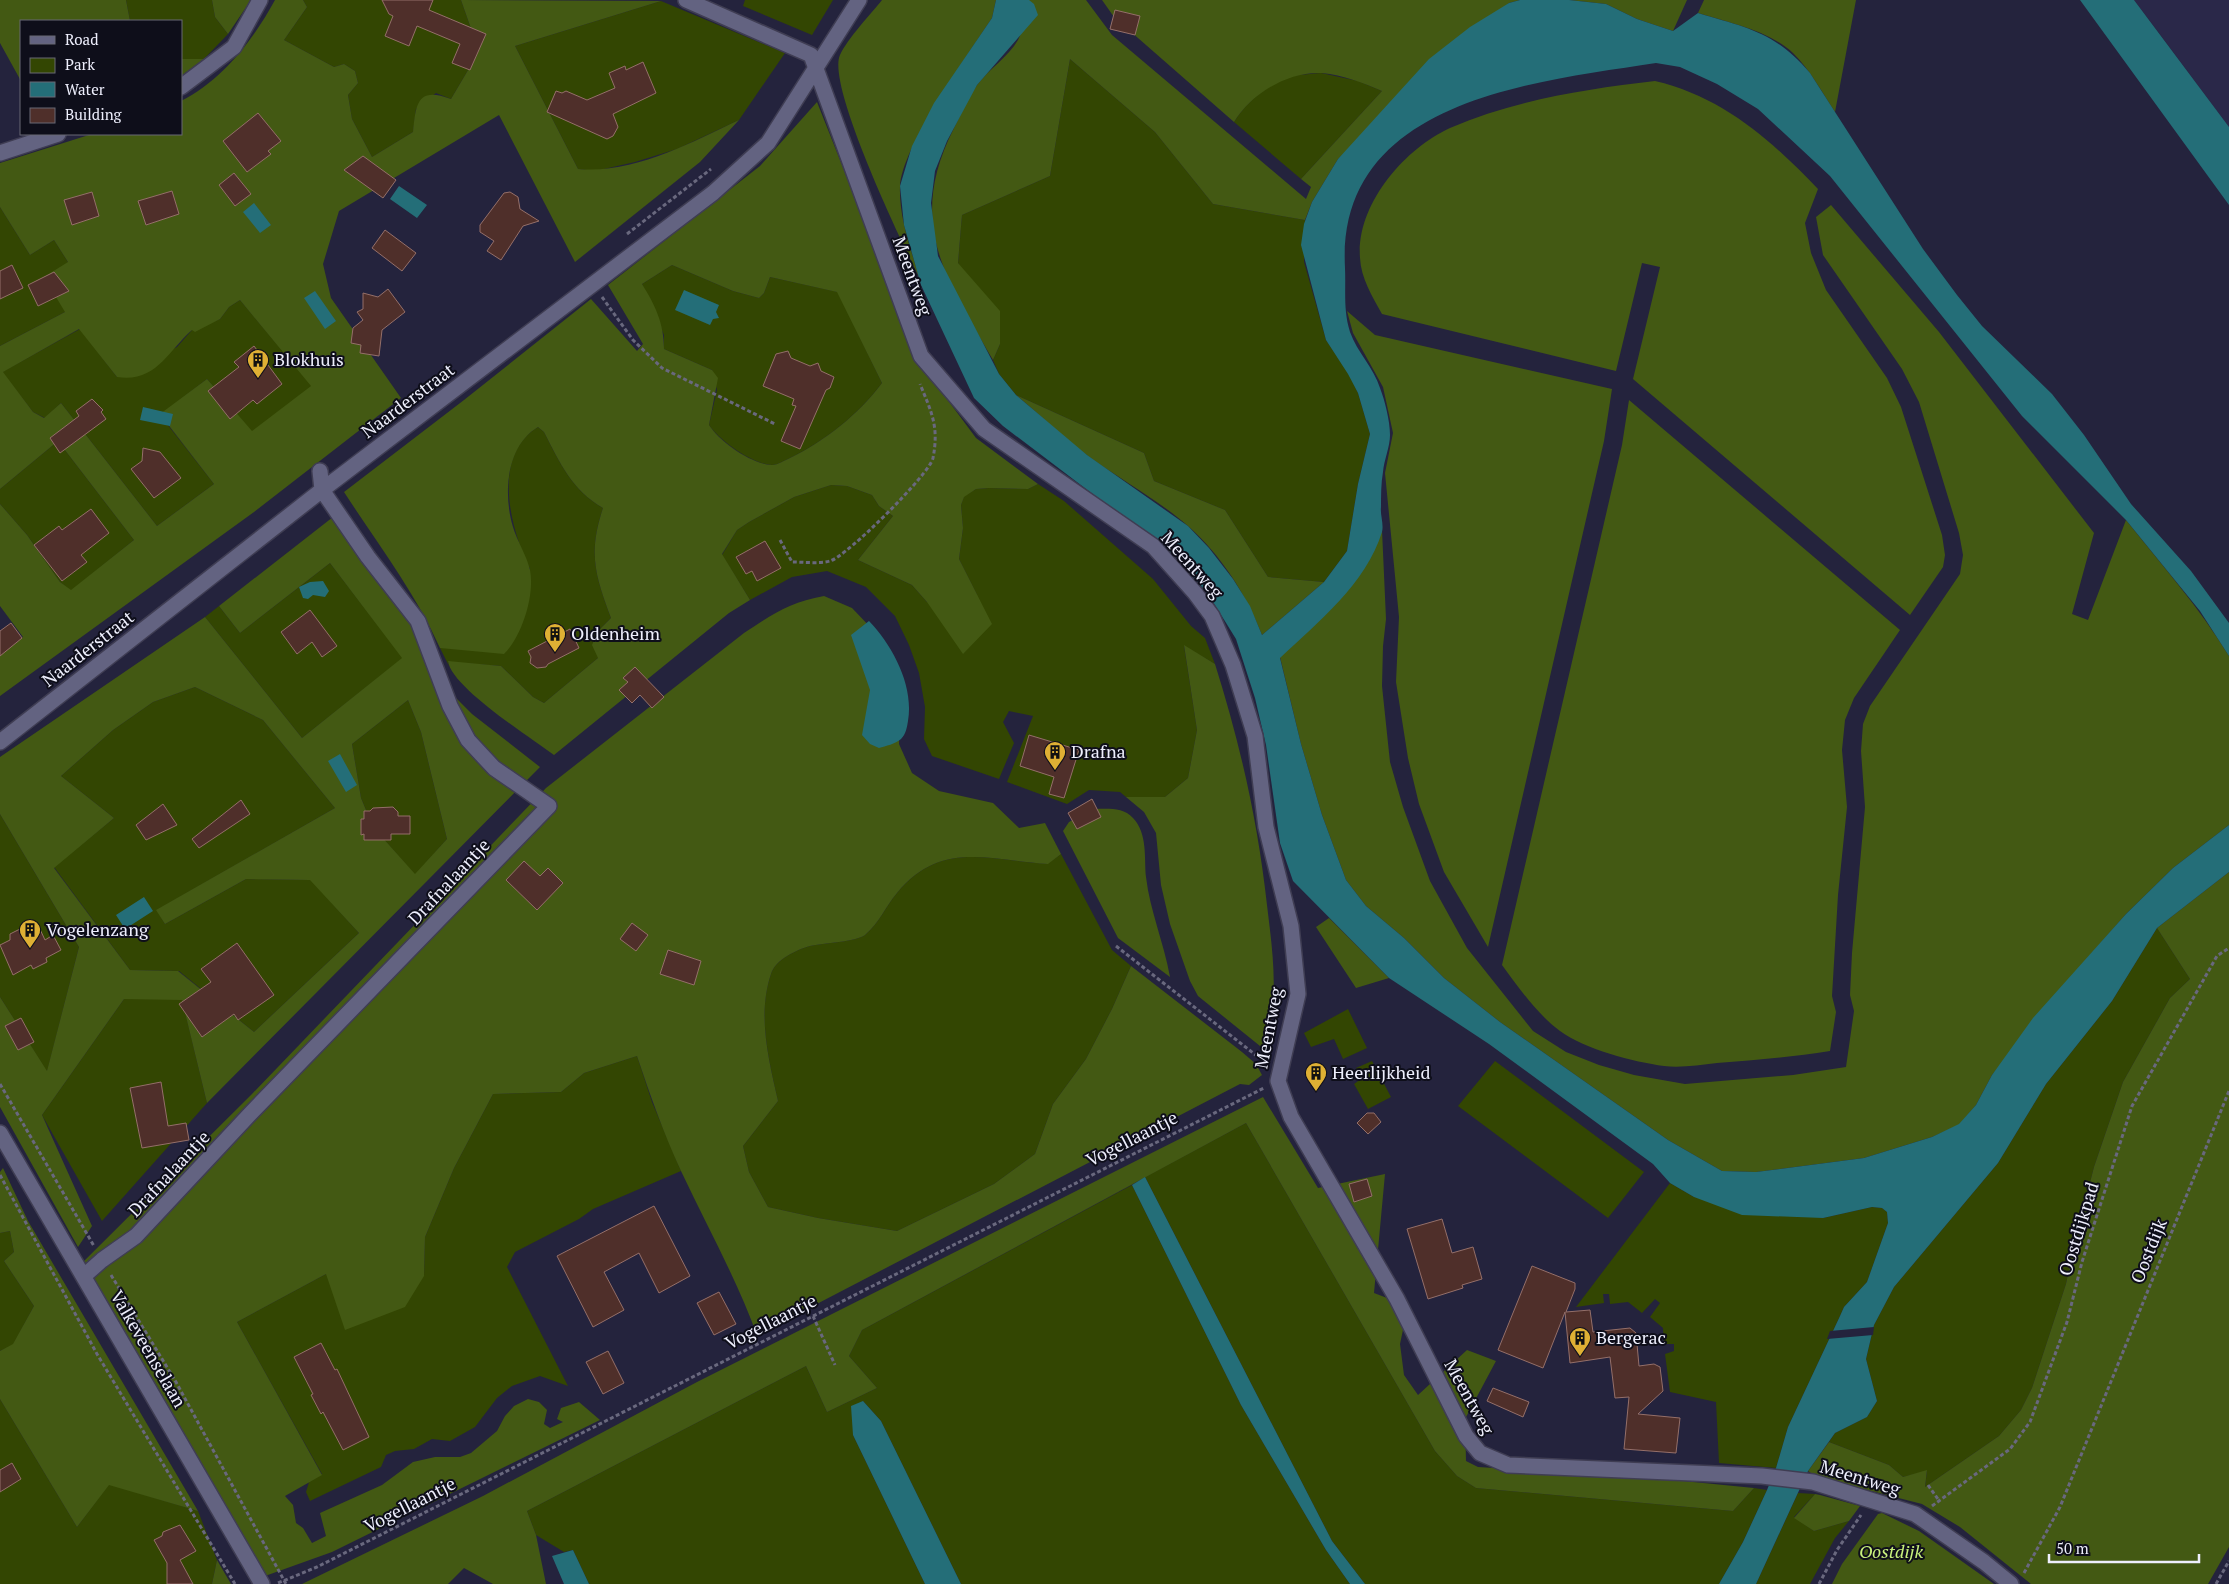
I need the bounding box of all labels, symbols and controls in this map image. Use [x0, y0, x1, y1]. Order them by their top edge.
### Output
legend [20, 20, 182, 135]
text: Road [65, 29, 98, 49]
text: Park [65, 54, 95, 74]
text: Water [65, 79, 105, 99]
text: Building [65, 104, 123, 124]
street label: Meentweg [888, 233, 939, 319]
place label: Blokhuis [274, 347, 344, 371]
building icon: Blokhuis [246, 348, 270, 379]
street label: Naarderstraat [356, 357, 459, 443]
street label: Meentweg [1156, 526, 1230, 603]
street label: Naarderstraat [36, 605, 139, 692]
place label: Oldenheim [571, 621, 661, 645]
building icon: Oldenheim [543, 622, 567, 653]
place label: Drafna [1071, 739, 1126, 763]
building icon: Drafna [1043, 740, 1067, 771]
street label: Drafnalaantje [402, 833, 495, 930]
place label: Vogelenzang [46, 917, 149, 941]
building icon: Vogelenzang [18, 918, 42, 949]
street label: Meentweg [1248, 985, 1288, 1071]
place label: Heerlijkheid [1332, 1060, 1430, 1084]
building icon: Heerlijkheid [1304, 1061, 1328, 1092]
street label: Vogellaantje [1082, 1105, 1181, 1171]
street label: Drafnalaantje [122, 1125, 215, 1222]
street label: Oostdijkpad [2052, 1179, 2104, 1279]
street label: Oostdijk [2124, 1214, 2172, 1286]
street label: Valkeveenselaan [105, 1285, 192, 1412]
street label: Vogellaantje [721, 1288, 820, 1354]
place label: Bergerac [1596, 1325, 1666, 1349]
building icon: Bergerac [1568, 1326, 1592, 1357]
street label: Meentweg [1439, 1355, 1501, 1439]
street label: Meentweg [1817, 1454, 1904, 1501]
street label: Vogellaantje [360, 1471, 459, 1537]
scale bar [2049, 1532, 2199, 1564]
text: 50 m [2056, 1538, 2089, 1558]
park label: Oostdijk [1859, 1539, 1923, 1563]

